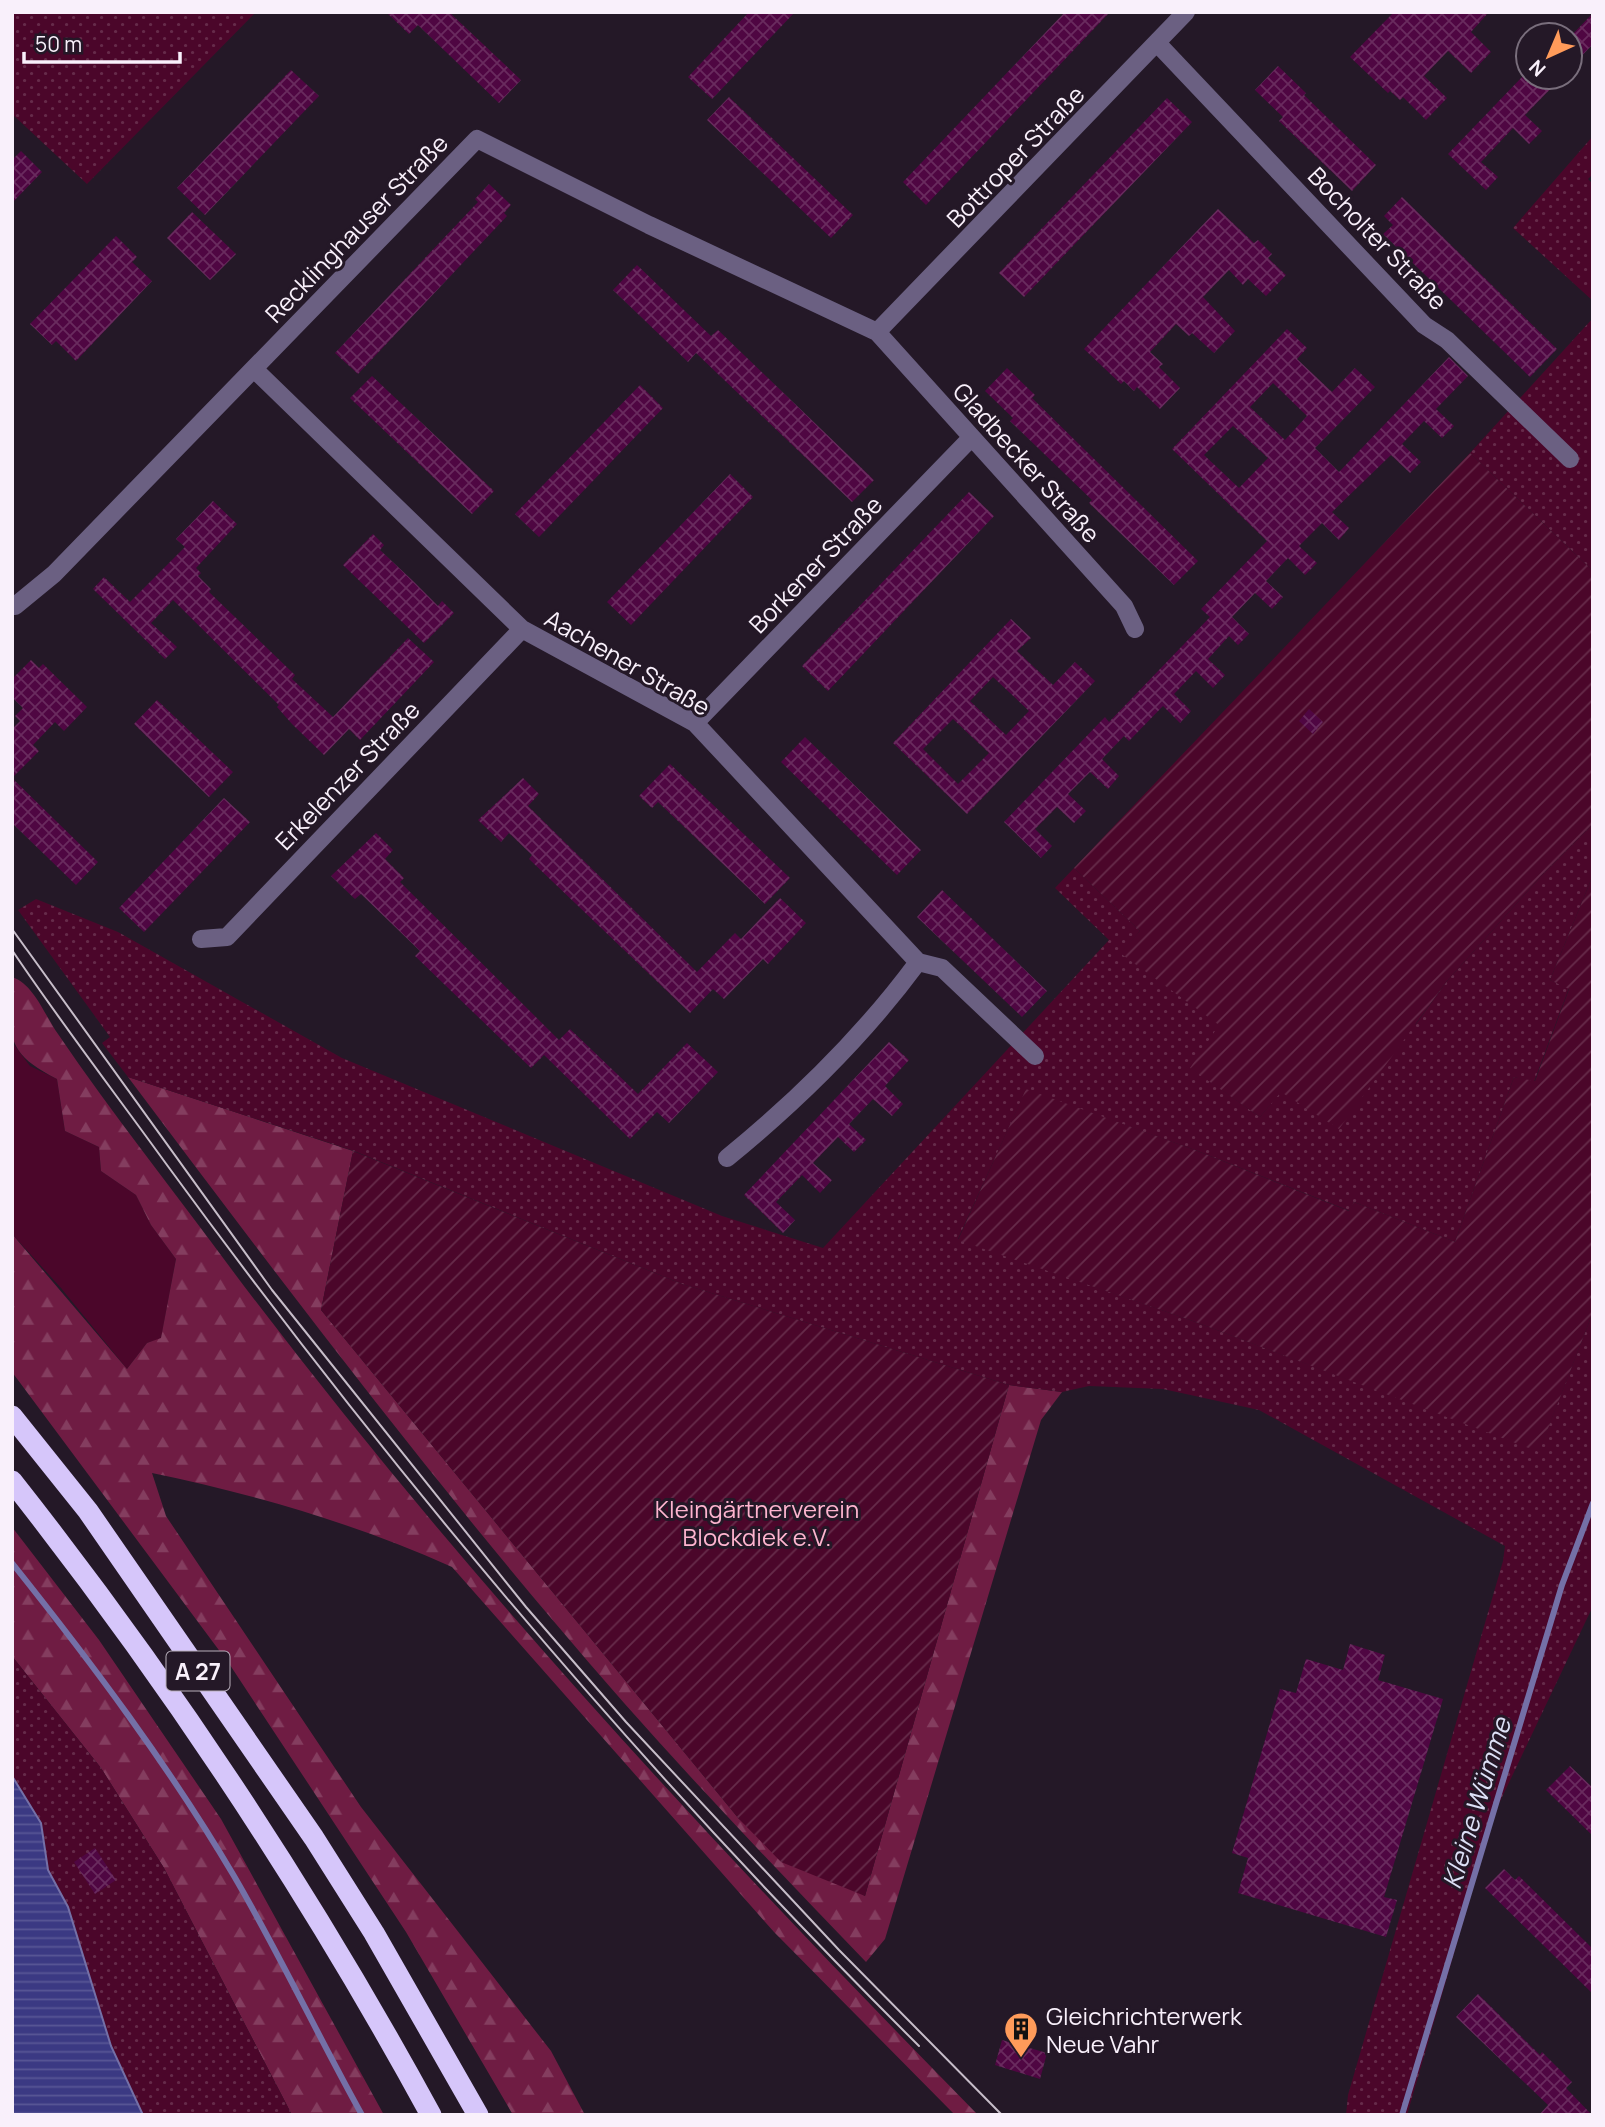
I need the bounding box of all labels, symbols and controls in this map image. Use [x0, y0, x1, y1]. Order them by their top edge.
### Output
scale bar [24, 21, 180, 65]
north arrow [1514, 21, 1584, 91]
text: 50 m [35, 30, 82, 58]
text: N [1523, 54, 1551, 82]
street label: Bottroper Straße [939, 78, 1091, 234]
street label: Recklinghauser Straße [257, 127, 455, 329]
street label: Bocholter Straße [1301, 159, 1455, 317]
street label: Gladbecker Straße [946, 375, 1108, 549]
street label: Borkener Straße [741, 488, 889, 640]
street label: Aachener Straße [539, 601, 717, 723]
street label: Erkelenzer Straße [267, 693, 427, 857]
park label: Kleingärtnerverein Blockdiek e.V. [655, 1492, 859, 1553]
road number: A 27 [166, 1652, 230, 1690]
water label: Kleine Wümme [1433, 1712, 1520, 1893]
place label: Gleichrichterwerk Neue Vahr [1046, 1999, 1243, 2060]
building icon: Gleichrichterwerk Neue Vahr [1002, 2010, 1040, 2059]

